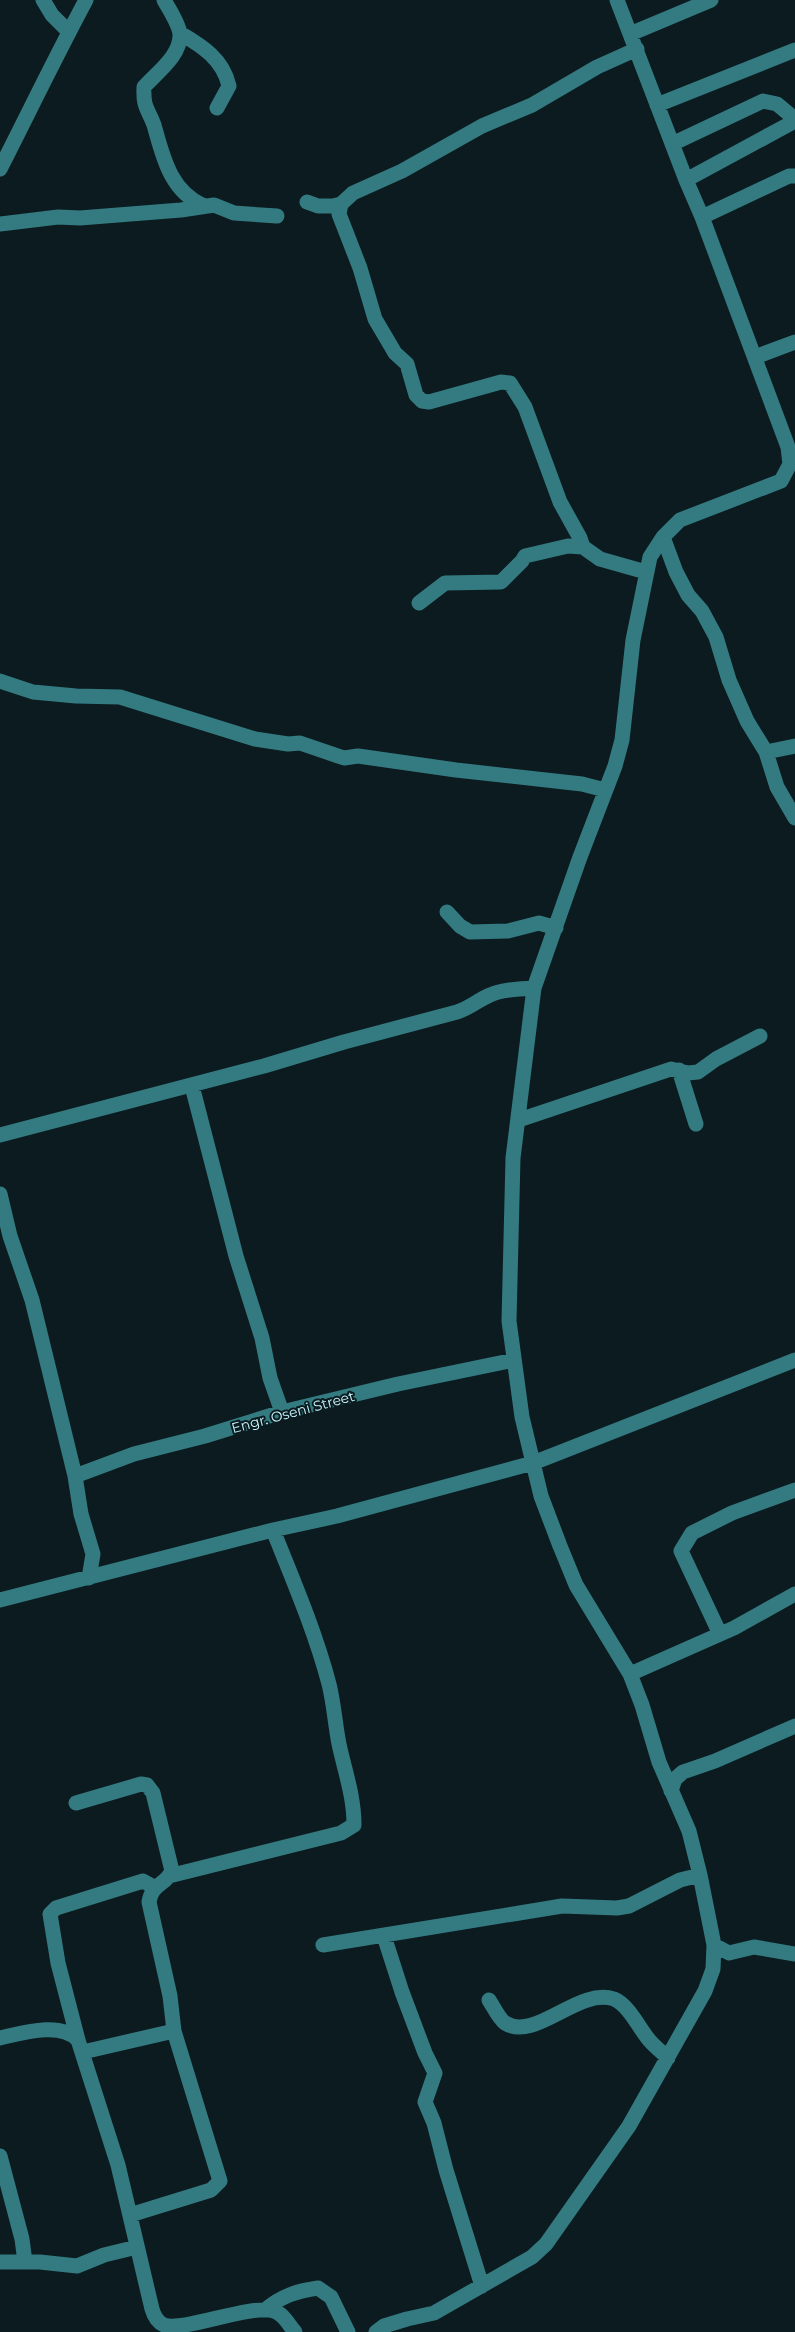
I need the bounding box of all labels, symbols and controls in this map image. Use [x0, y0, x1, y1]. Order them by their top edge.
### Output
street label: Engr. Oseni Street [229, 1387, 357, 1437]

